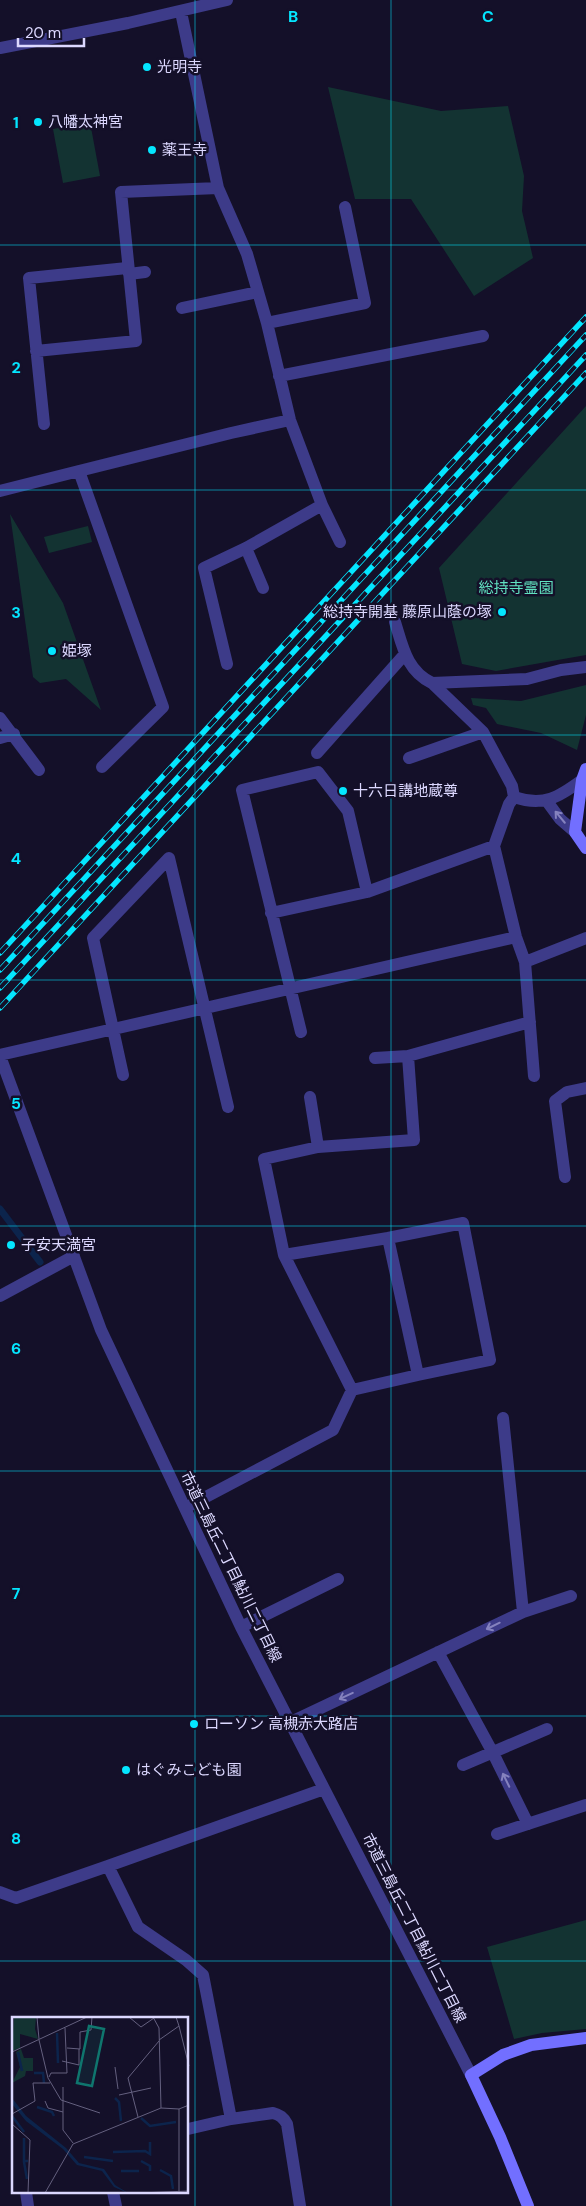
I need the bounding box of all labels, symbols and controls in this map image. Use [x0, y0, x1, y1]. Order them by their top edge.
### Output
text: B [288, 6, 298, 27]
text: C [482, 6, 494, 27]
scale bar [18, 15, 84, 47]
text: 20 m [25, 23, 61, 43]
place label: 光明寺 [157, 57, 202, 77]
marker: 光明寺 [141, 61, 153, 73]
text: 1 [13, 112, 19, 133]
place label: 八幡太神宮 [48, 112, 123, 132]
marker: 八幡太神宮 [32, 116, 44, 128]
place label: 薬王寺 [162, 140, 207, 160]
marker: 薬王寺 [146, 144, 158, 156]
text: 2 [11, 357, 21, 378]
park label: 総持寺霊園 [478, 578, 554, 598]
text: 3 [11, 602, 21, 623]
place label: 総持寺開基 藤原山蔭の塚 [323, 602, 492, 622]
marker: 総持寺開基 藤原山蔭の塚 [496, 606, 508, 618]
place label: 姫塚 [62, 641, 92, 661]
marker: 姫塚 [46, 645, 58, 657]
place label: 十六日講地蔵尊 [353, 781, 458, 801]
marker: 十六日講地蔵尊 [337, 785, 349, 797]
one-way arrow [554, 811, 565, 824]
text: 4 [11, 848, 21, 869]
text: 5 [11, 1093, 21, 1114]
place label: 子安天満宮 [21, 1235, 96, 1255]
marker: 子安天満宮 [5, 1239, 17, 1251]
text: 6 [11, 1338, 21, 1359]
street label: 市道三島丘二丁目鮎川二丁目線 [176, 1468, 286, 1666]
text: 7 [12, 1583, 21, 1604]
one-way arrow [486, 1622, 501, 1631]
one-way arrow [339, 1692, 354, 1701]
place label: ローソン 高槻赤大路店 [204, 1714, 358, 1734]
marker: ローソン 高槻赤大路店 [188, 1718, 200, 1730]
place label: はぐみこども園 [136, 1760, 241, 1780]
marker: はぐみこども園 [120, 1764, 132, 1776]
one-way arrow [501, 1773, 511, 1788]
text: 8 [11, 1828, 21, 1849]
street label: 市道三島丘二丁目鮎川二丁目線 [357, 1830, 471, 2026]
inset map [12, 2017, 189, 2194]

